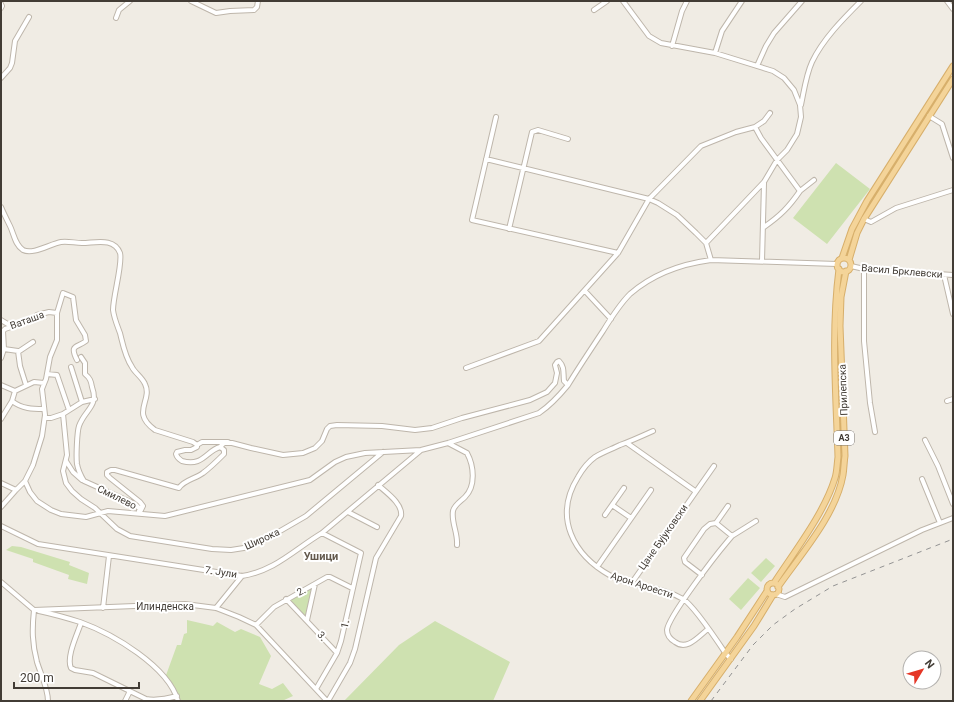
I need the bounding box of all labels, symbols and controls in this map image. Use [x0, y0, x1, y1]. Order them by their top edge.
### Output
street label: Васил Брклевски [861, 262, 943, 280]
street label: Ваташа [9, 309, 45, 331]
street label: Прилепска [837, 364, 849, 416]
road number: A3 [834, 431, 854, 445]
street label: Смилево [96, 483, 139, 511]
street label: Цане Бујуковски [636, 502, 690, 572]
street label: Широка [243, 526, 281, 552]
district label: Ушици [304, 550, 338, 563]
street label: 7. Јули [204, 564, 238, 580]
street label: Арон Ароести [609, 570, 675, 600]
street label: 2. [295, 584, 307, 598]
street label: Илинденска [136, 601, 194, 612]
street label: 1. [339, 619, 351, 629]
street label: 3. [315, 629, 329, 643]
north arrow [902, 650, 942, 690]
text: N [922, 657, 937, 671]
scale bar [14, 664, 139, 690]
text: 200 m [20, 671, 54, 685]

